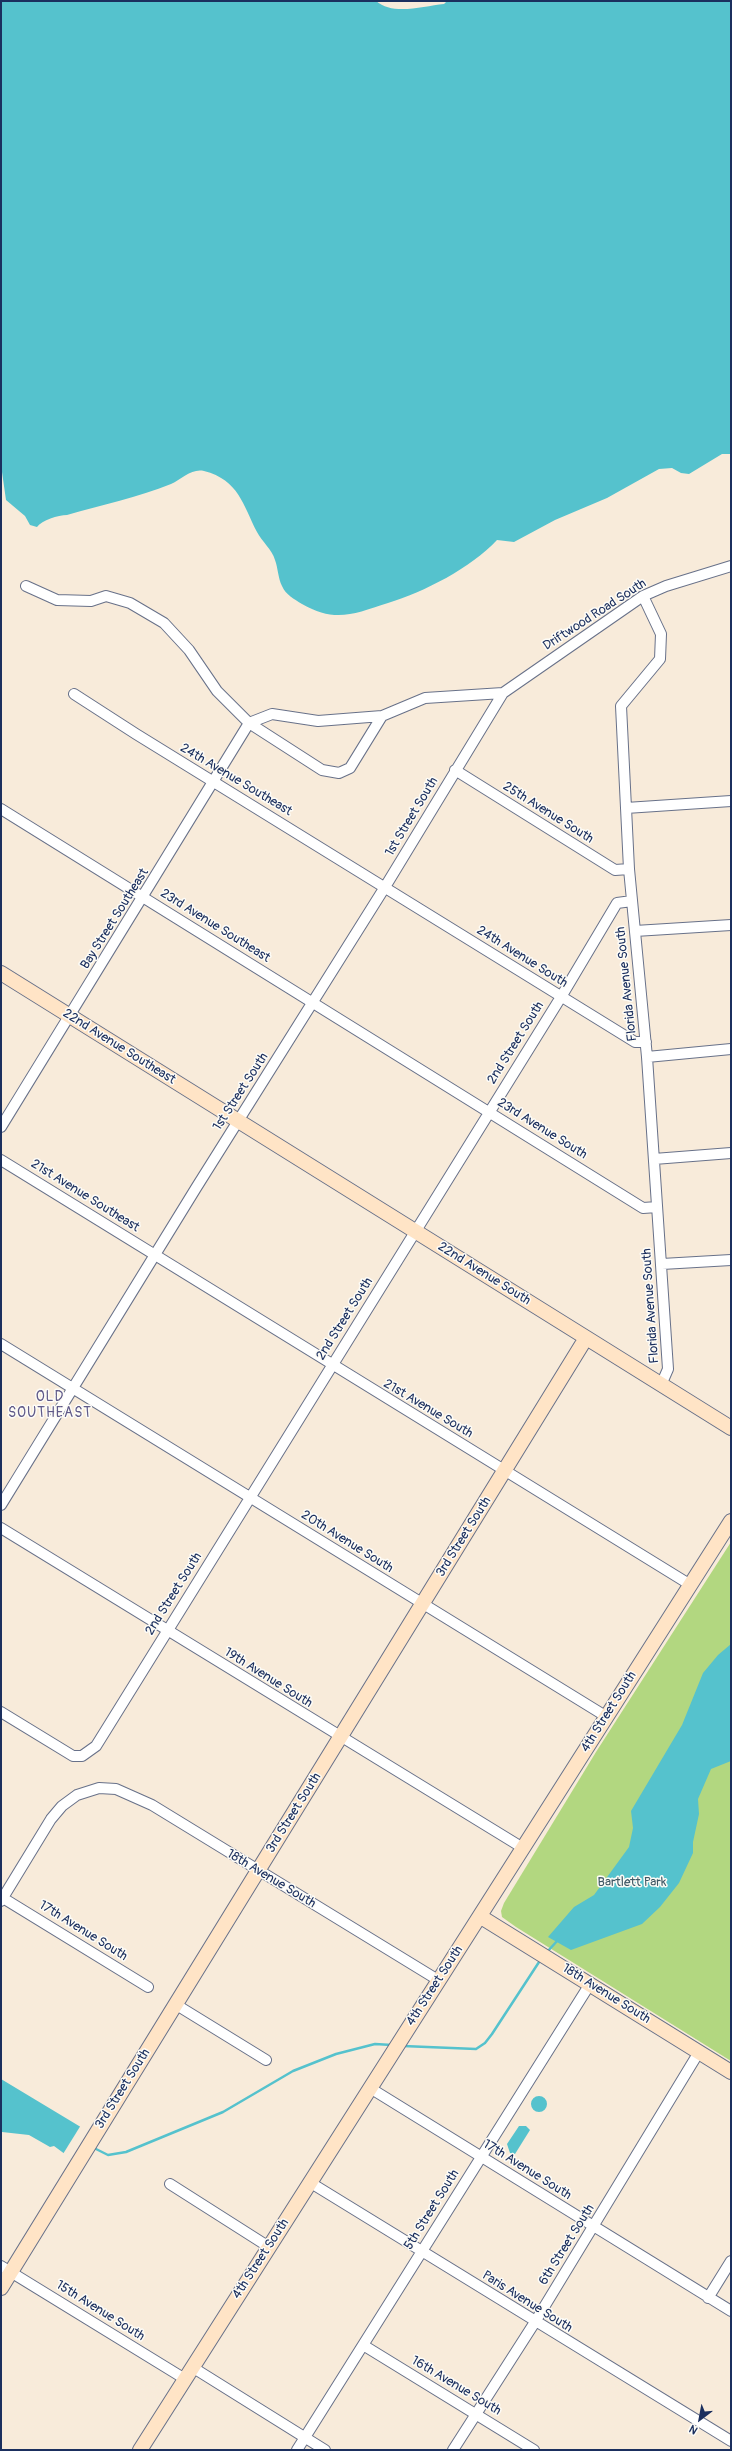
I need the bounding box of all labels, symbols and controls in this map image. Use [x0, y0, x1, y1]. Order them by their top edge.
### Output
street label: Driftwood Road South [541, 576, 649, 654]
street label: 24th Avenue Southeast [177, 740, 295, 820]
street label: 1st Street South [382, 775, 442, 859]
street label: 25th Avenue South [500, 779, 596, 847]
street label: Bay Street Southeast [78, 866, 152, 972]
street label: 23rd Avenue Southeast [157, 886, 273, 966]
street label: 24th Avenue South [474, 923, 570, 991]
street label: Florida Avenue South [613, 926, 641, 1042]
street label: 2nd Street South [484, 999, 548, 1087]
street label: 22nd Avenue Southeast [60, 1006, 178, 1088]
street label: 1st Street South [210, 1050, 272, 1134]
street label: 23rd Avenue South [494, 1095, 590, 1163]
street label: 21st Avenue Southeast [28, 1156, 142, 1236]
street label: 22nd Avenue South [435, 1239, 533, 1309]
street label: Florida Avenue South [639, 1248, 663, 1364]
street label: 2nd Street South [313, 1275, 377, 1363]
street label: 21st Avenue South [381, 1376, 475, 1442]
district label: OLD SOUTHEAST [8, 1389, 92, 1422]
street label: 3rd Street South [433, 1494, 495, 1580]
street label: 20th Avenue South [298, 1507, 396, 1577]
street label: 2nd Street South [142, 1550, 206, 1638]
street label: 19th Avenue South [221, 1645, 315, 1711]
street label: 4th Street South [578, 1669, 640, 1755]
street label: 3rd Street South [263, 1770, 325, 1856]
street label: 18th Avenue South [224, 1846, 318, 1912]
park label: Bartlett Park [598, 1875, 666, 1891]
street label: 17th Avenue South [36, 1898, 130, 1964]
street label: 4th Street South [403, 1943, 467, 2029]
street label: 18th Avenue South [559, 1961, 653, 2027]
street label: 3rd Street South [92, 2046, 154, 2132]
street label: 17th Avenue South [480, 2137, 574, 2203]
street label: 5th Street South [401, 2167, 463, 2253]
street label: 6th Street South [536, 2202, 598, 2288]
street label: 4th Street South [229, 2216, 293, 2302]
street label: Paris Avenue South [479, 2268, 575, 2336]
street label: 15th Avenue South [53, 2277, 147, 2345]
street label: 16th Avenue South [408, 2353, 504, 2419]
north arrow [680, 2399, 720, 2439]
text: N [687, 2422, 700, 2437]

